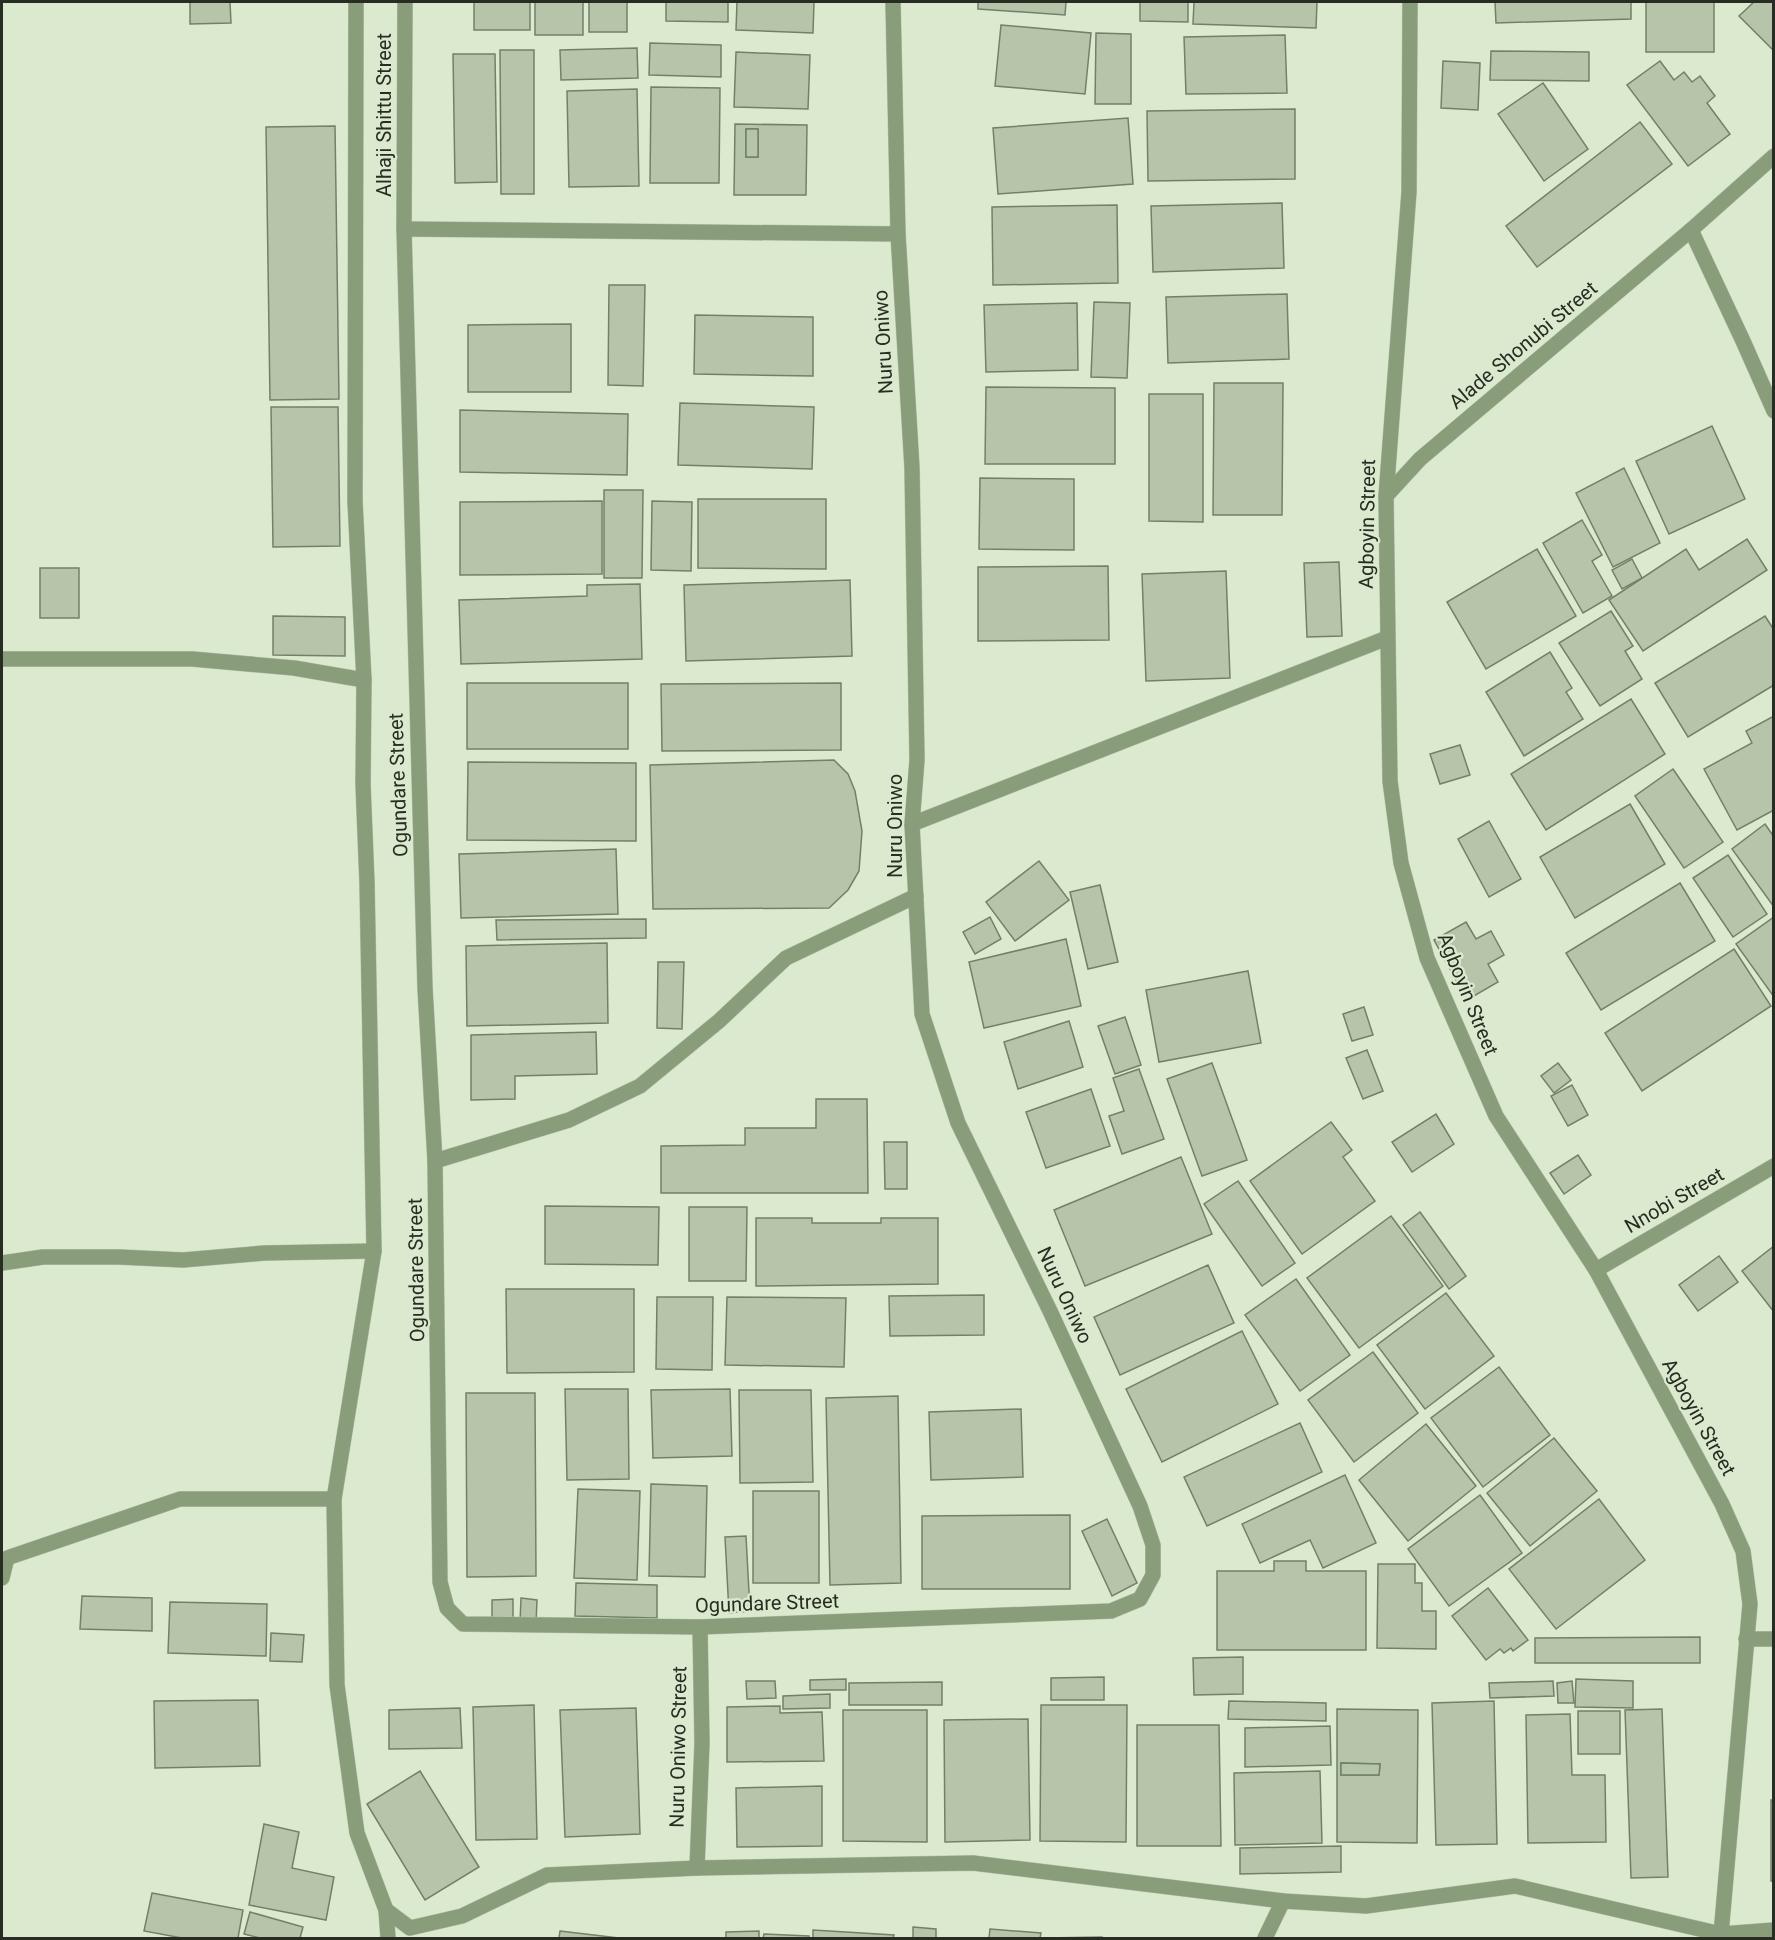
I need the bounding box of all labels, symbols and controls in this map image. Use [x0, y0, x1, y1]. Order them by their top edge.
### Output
street label: Alhaji Shittu Street [372, 33, 396, 197]
street label: Alade Shonubi Street [1444, 276, 1602, 414]
street label: Nuru Oniwo [868, 289, 898, 395]
street label: Agboyin Street [1354, 459, 1380, 589]
street label: Ogundare Street [383, 713, 413, 857]
street label: Nuru Oniwo [883, 774, 907, 878]
street label: Agboyin Street [1433, 929, 1503, 1059]
street label: Nnobi Street [1620, 1162, 1728, 1238]
street label: Ogundare Street [403, 1198, 429, 1342]
street label: Nuru Oniwo [1032, 1243, 1098, 1347]
street label: Agboyin Street [1657, 1354, 1741, 1480]
street label: Ogundare Street [695, 1588, 839, 1618]
street label: Nuru Oniwo Street [665, 1666, 691, 1828]

